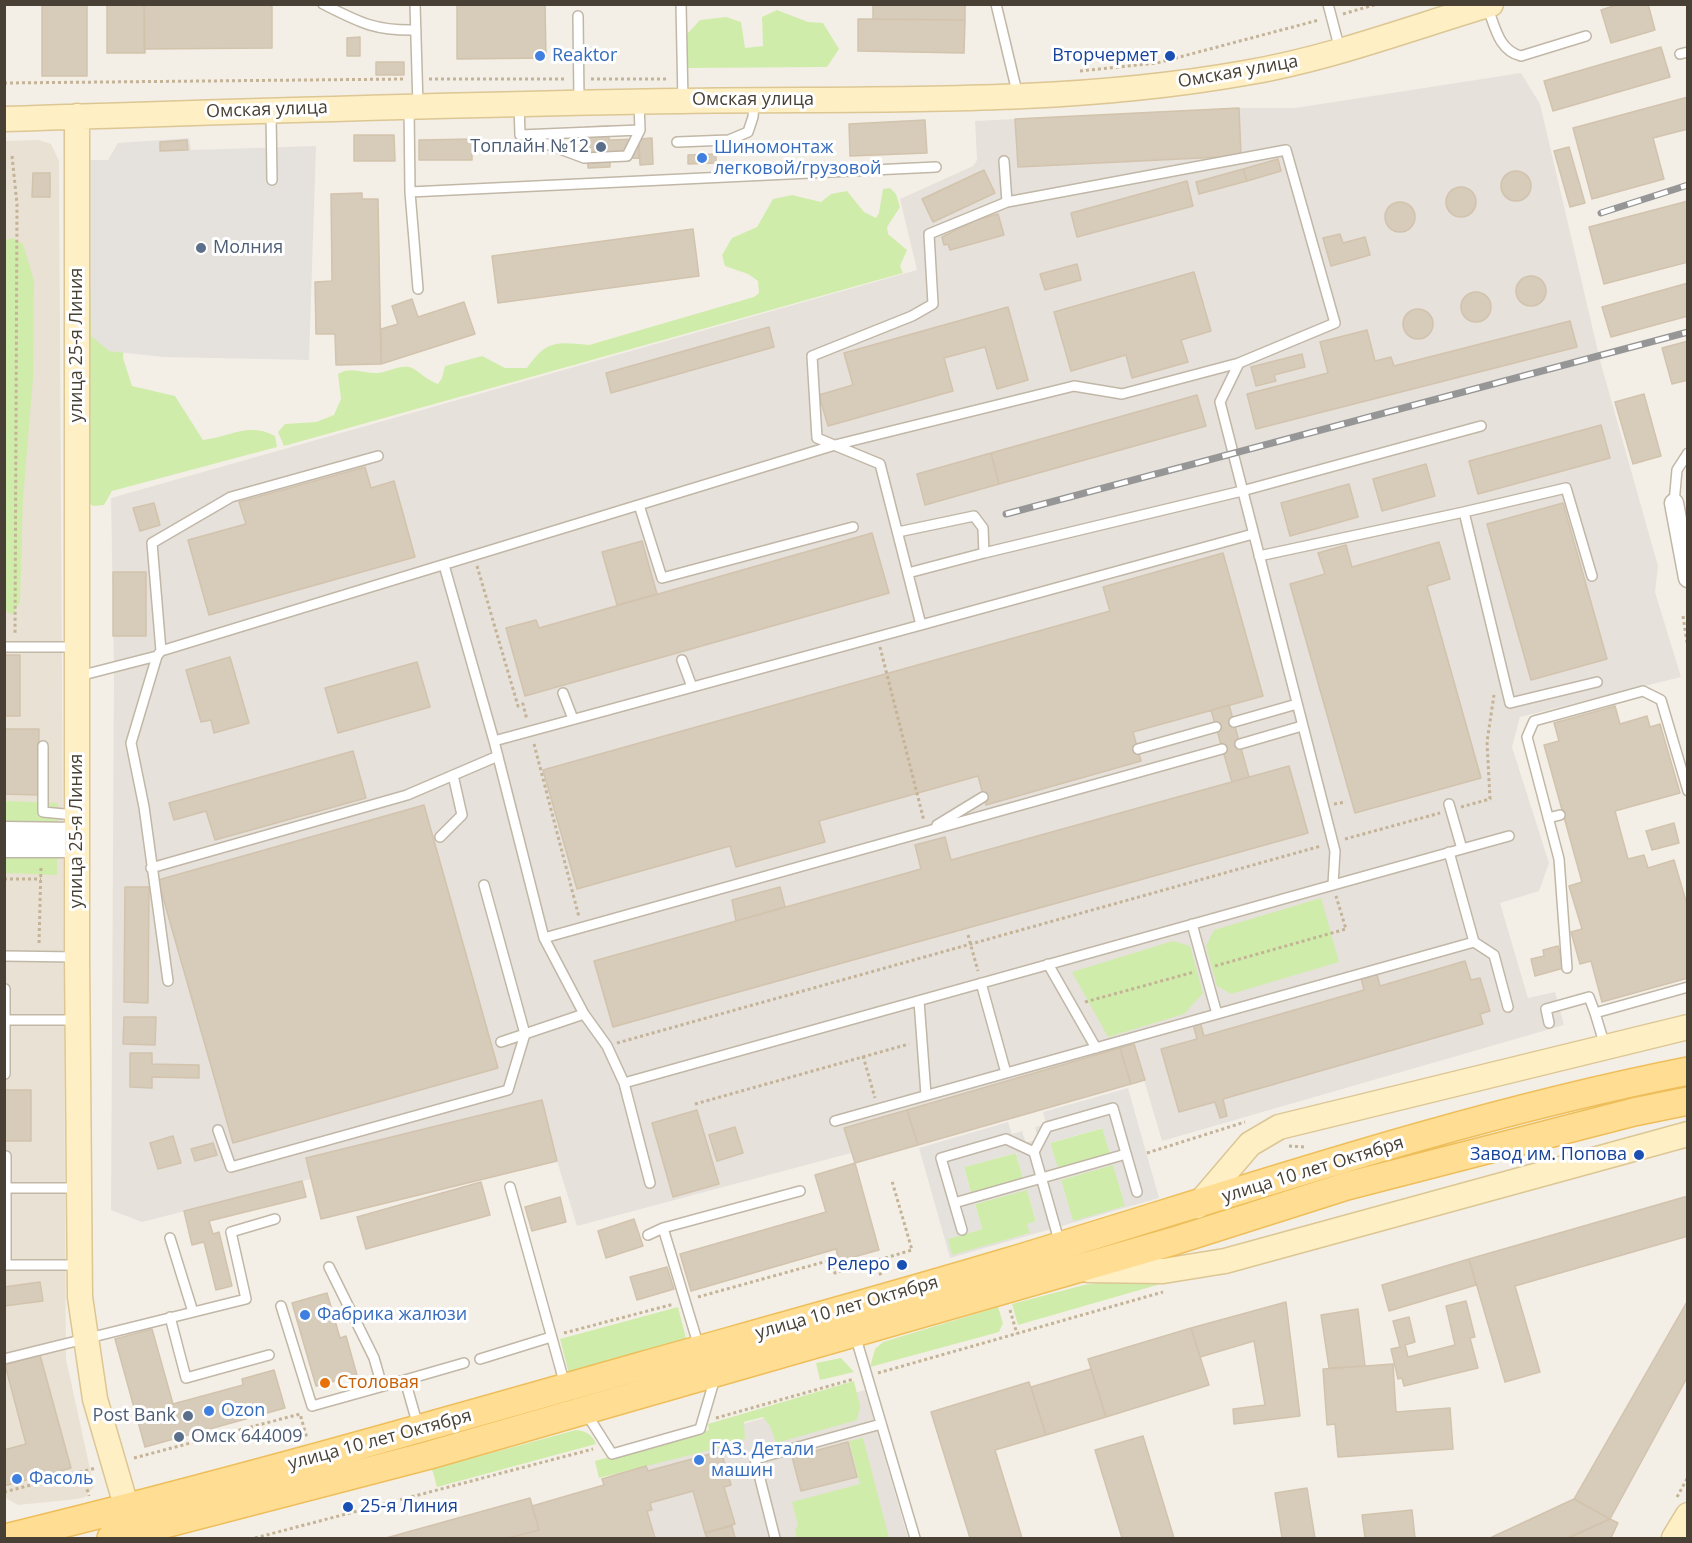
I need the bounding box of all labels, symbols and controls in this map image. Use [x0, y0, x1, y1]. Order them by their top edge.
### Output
place label: Reaktor [552, 45, 617, 67]
place label: Вторчермет [1052, 45, 1158, 67]
marker: Reaktor [533, 49, 547, 63]
marker: Вторчермет [1163, 49, 1177, 63]
street label: Омская улица [1176, 51, 1300, 93]
street label: Омская улица [692, 89, 814, 111]
street label: Омская улица [206, 97, 328, 123]
place label: Топлайн №12 [470, 136, 589, 158]
place label: Шиномонтаж легковой/грузовой [714, 137, 881, 180]
marker: Топлайн №12 [594, 140, 608, 154]
marker: Шиномонтаж легковой/грузовой [695, 151, 709, 165]
place label: Молния [213, 237, 283, 259]
marker: Молния [194, 241, 208, 255]
street label: улица 25-я Линия [66, 268, 88, 422]
street label: улица 25-я Линия [66, 754, 88, 908]
street label: улица 10 лет Октября [1219, 1132, 1407, 1208]
place label: Завод им. Попова [1470, 1144, 1627, 1166]
marker: Завод им. Попова [1632, 1148, 1646, 1162]
place label: Релеро [827, 1254, 890, 1276]
marker: Релеро [895, 1258, 909, 1272]
street label: улица 10 лет Октября [753, 1272, 941, 1344]
place label: Фабрика жалюзи [317, 1304, 467, 1326]
marker: Фабрика жалюзи [298, 1308, 312, 1322]
place label: Столовая [337, 1372, 419, 1394]
marker: Столовая [318, 1376, 332, 1390]
place label: Ozon [221, 1400, 265, 1422]
marker: Ozon [202, 1404, 216, 1418]
place label: Post Bank [93, 1405, 176, 1427]
street label: улица 10 лет Октября [286, 1405, 474, 1475]
marker: Post Bank [181, 1409, 195, 1423]
place label: Омск 644009 [191, 1426, 303, 1448]
marker: Омск 644009 [172, 1430, 186, 1444]
place label: ГАЗ. Детали машин [711, 1439, 814, 1482]
marker: ГАЗ. Детали машин [692, 1453, 706, 1467]
place label: Фасоль [29, 1468, 94, 1490]
marker: Фасоль [10, 1472, 24, 1486]
place label: 25-я Линия [360, 1496, 458, 1518]
marker: 25-я Линия [341, 1500, 355, 1514]

